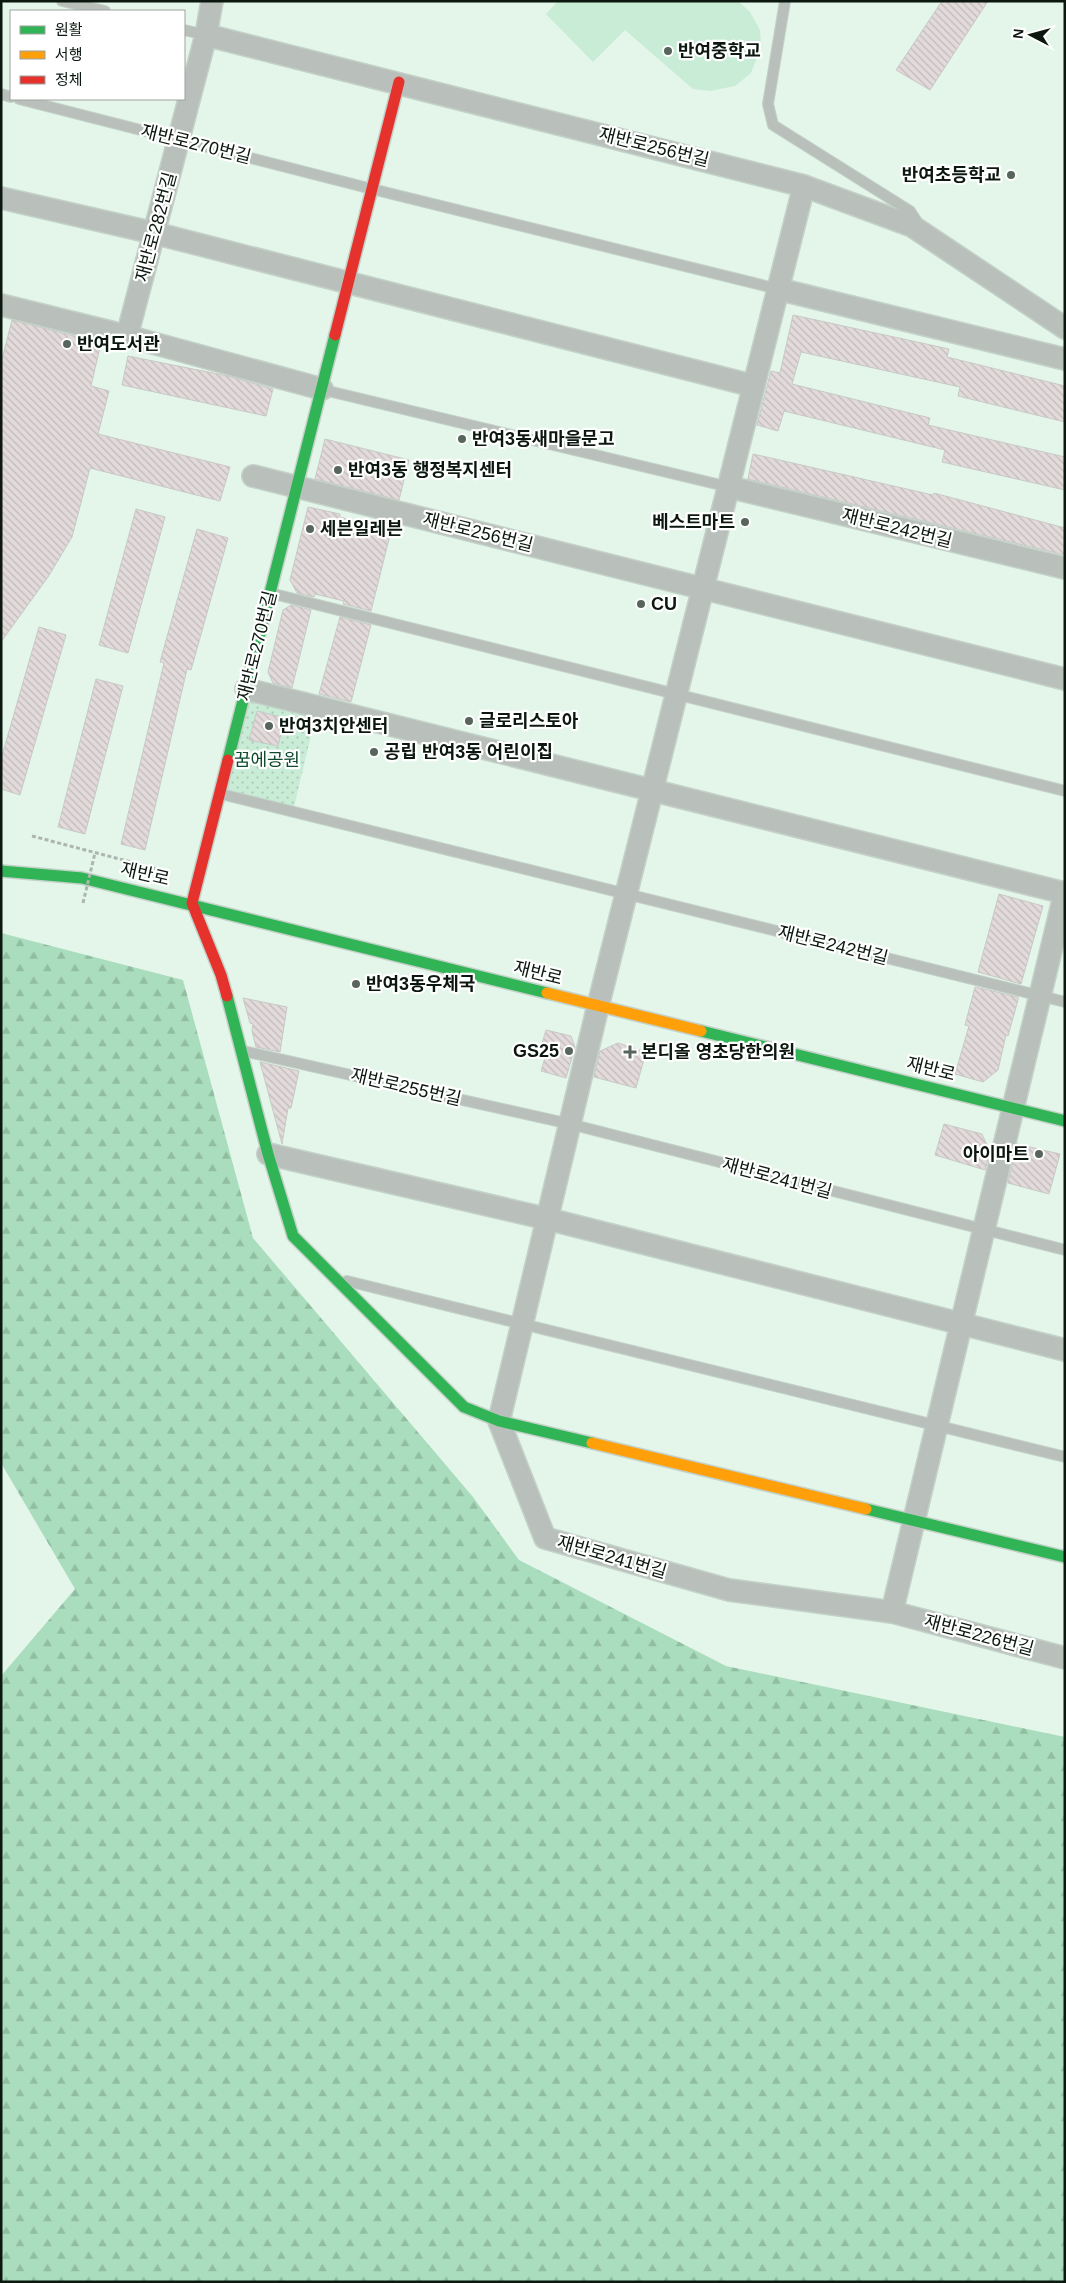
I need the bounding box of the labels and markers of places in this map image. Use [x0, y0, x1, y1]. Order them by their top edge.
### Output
place label: 반여중학교 [678, 41, 761, 61]
marker: 반여중학교 [662, 45, 674, 57]
place label: 반여초등학교 [902, 165, 1001, 185]
marker: 반여초등학교 [1005, 169, 1017, 181]
place label: 반여도서관 [77, 334, 160, 354]
marker: 반여도서관 [61, 338, 73, 350]
place label: 반여3동새마을문고 [472, 429, 615, 449]
marker: 반여3동새마을문고 [456, 433, 468, 445]
place label: 반여3동 행정복지센터 [348, 460, 512, 480]
marker: 반여3동 행정복지센터 [332, 464, 344, 476]
place label: 베스트마트 [652, 512, 735, 532]
marker: 베스트마트 [739, 516, 751, 528]
place label: 세븐일레븐 [320, 519, 403, 539]
marker: 세븐일레븐 [304, 523, 316, 535]
place label: CU [651, 594, 677, 614]
marker: CU [635, 598, 647, 610]
place label: 글로리스토아 [479, 711, 579, 731]
marker: 글로리스토아 [463, 715, 475, 727]
place label: 반여3치안센터 [279, 716, 388, 736]
marker: 반여3치안센터 [263, 720, 275, 732]
place label: 공립 반여3동 어린이집 [384, 742, 553, 762]
marker: 공립 반여3동 어린이집 [368, 746, 380, 758]
place label: 반여3동우체국 [366, 974, 475, 994]
marker: 반여3동우체국 [350, 978, 362, 990]
place label: GS25 [513, 1041, 559, 1061]
place label: 본디올 영초당한의원 [641, 1042, 795, 1062]
marker: GS25 [563, 1045, 575, 1057]
marker: 본디올 영초당한의원 [623, 1045, 637, 1059]
place label: 아이마트 [963, 1144, 1029, 1164]
marker: 아이마트 [1033, 1148, 1045, 1160]

